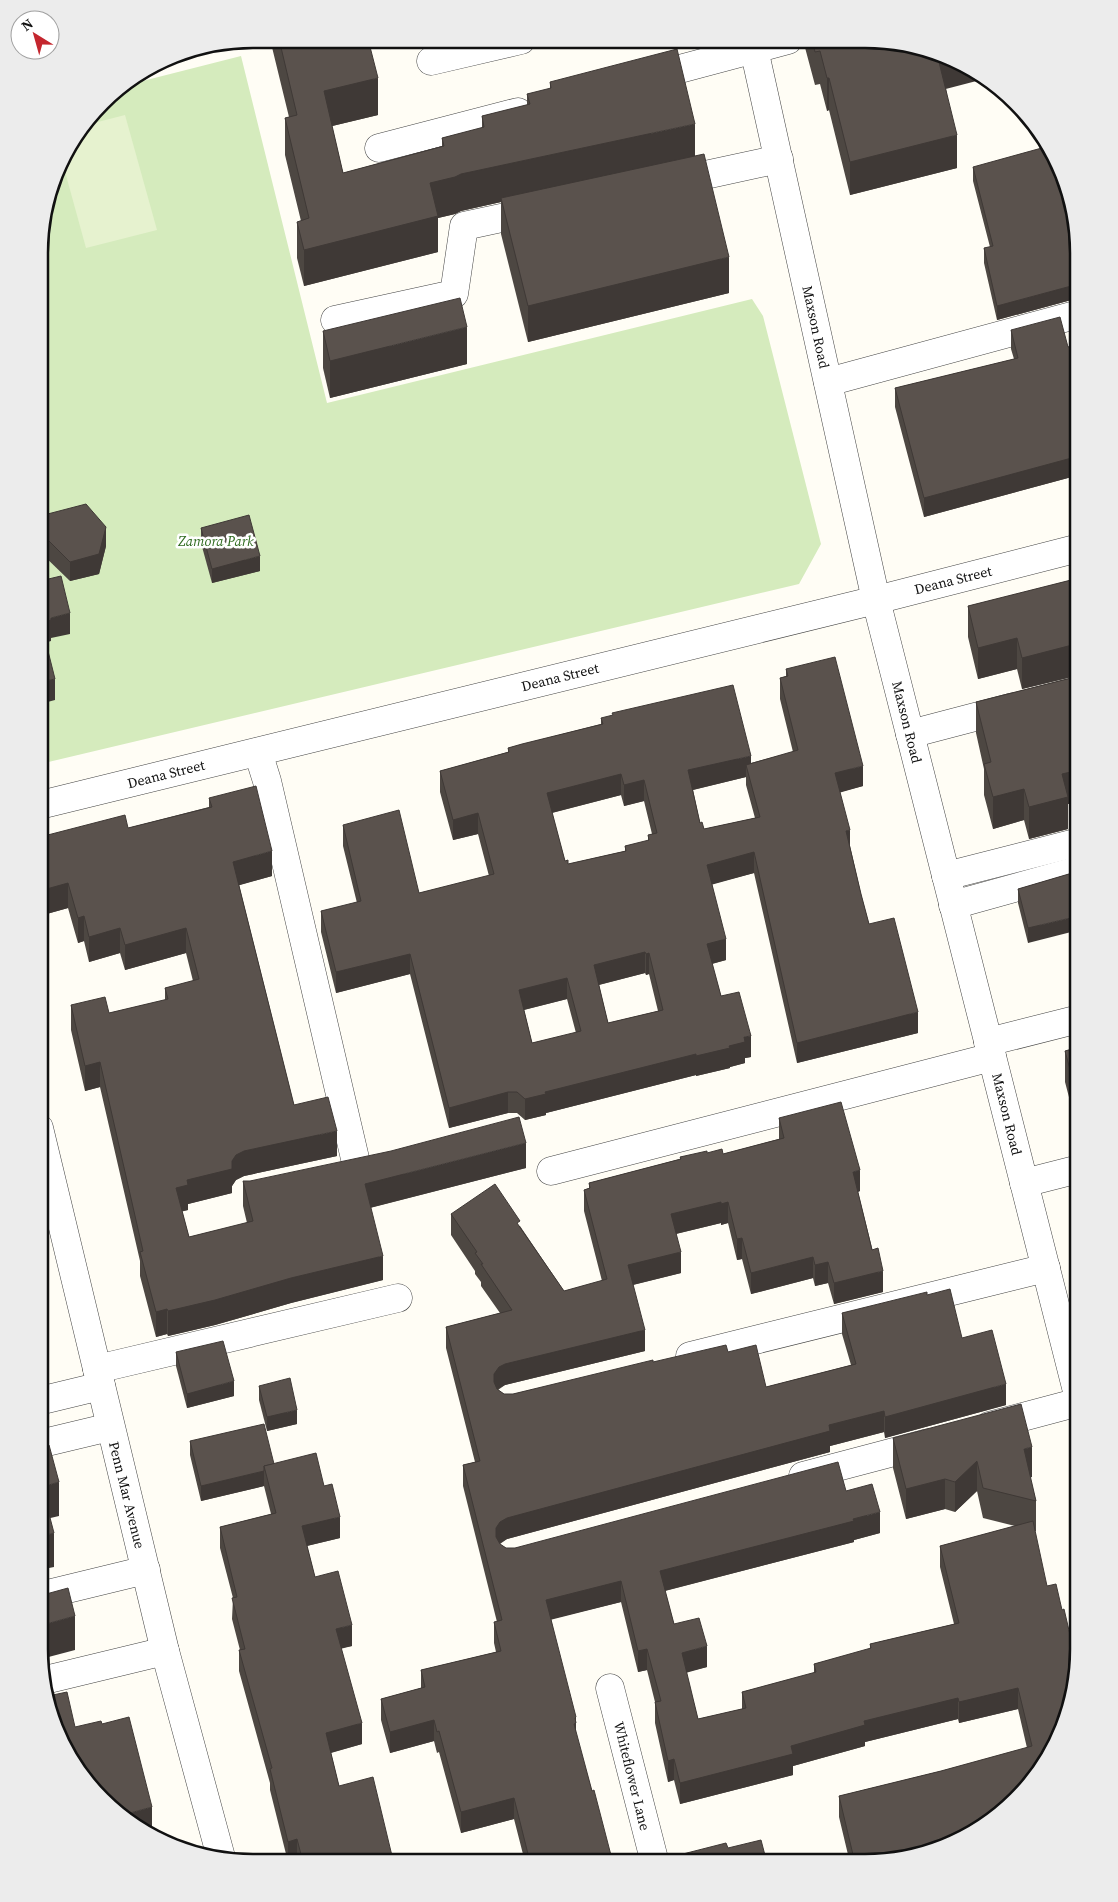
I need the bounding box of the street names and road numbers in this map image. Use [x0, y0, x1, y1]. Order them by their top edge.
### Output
street label: Maxson Road [797, 284, 835, 370]
street label: Deana Street [912, 561, 994, 599]
street label: Deana Street [519, 658, 601, 696]
street label: Maxson Road [887, 679, 927, 765]
street label: Deana Street [125, 755, 207, 793]
street label: Maxson Road [987, 1071, 1027, 1157]
street label: Penn Mar Avenue [104, 1439, 150, 1551]
street label: Whiteflower Lane [609, 1719, 655, 1833]

